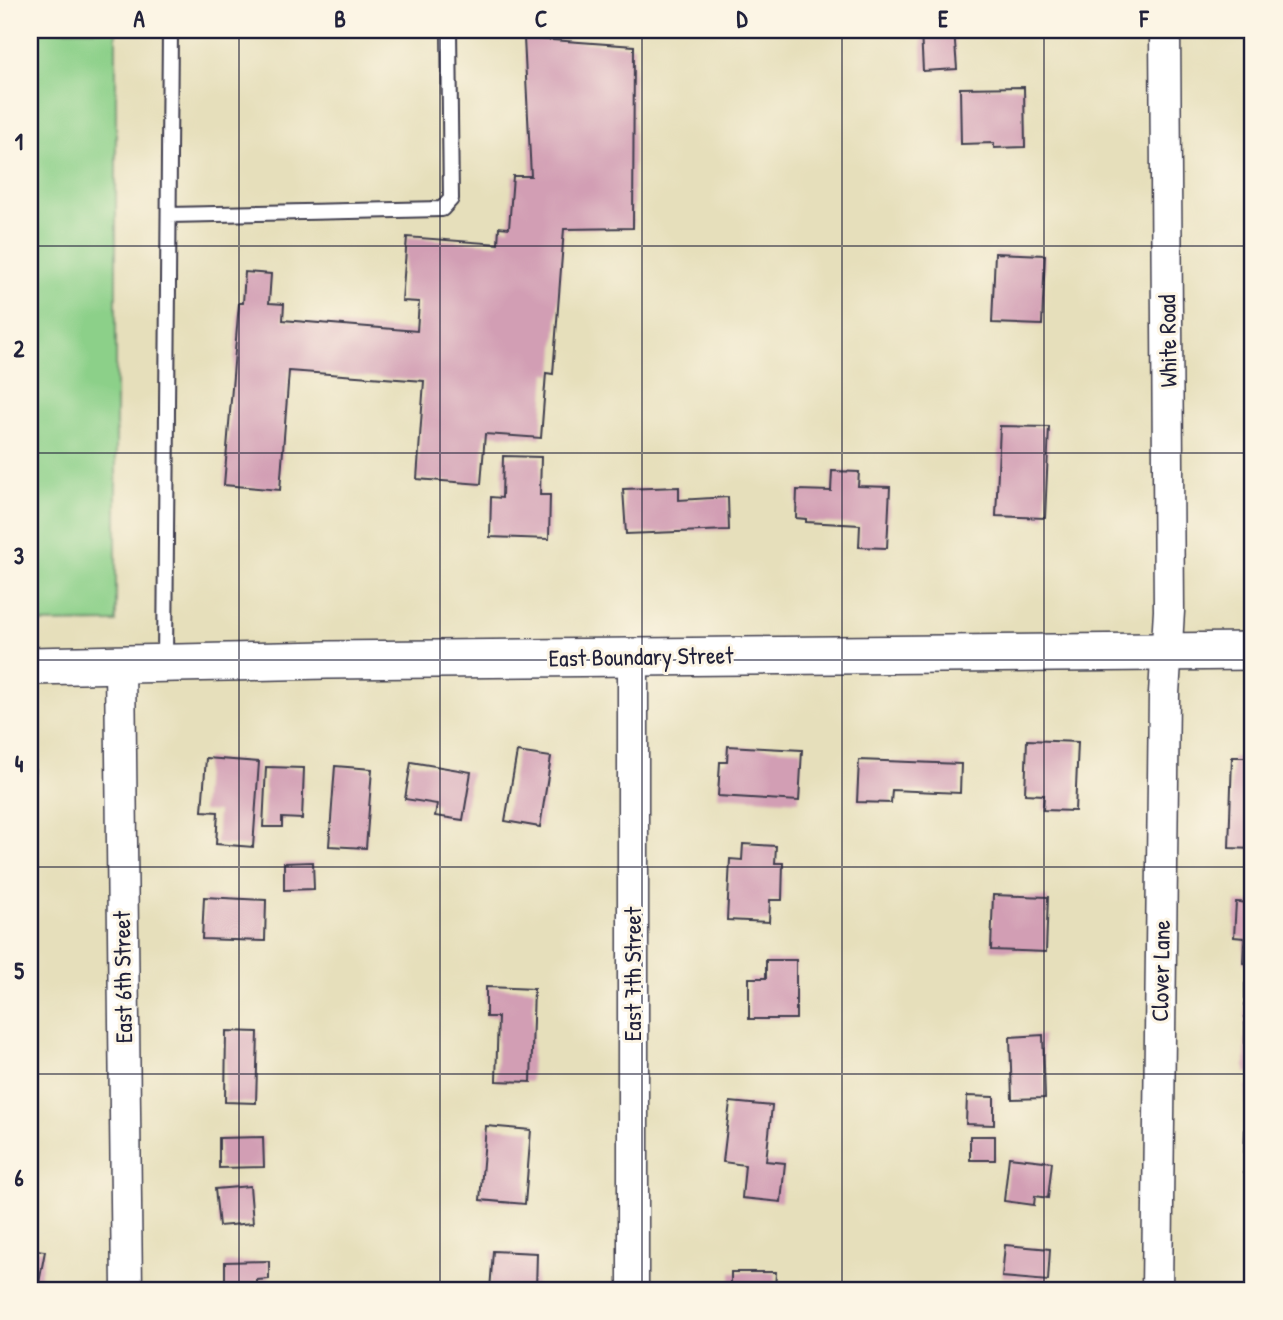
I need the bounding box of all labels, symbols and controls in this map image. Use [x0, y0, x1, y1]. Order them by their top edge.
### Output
text: A [133, 3, 145, 34]
text: B [334, 3, 346, 34]
text: C [535, 3, 547, 34]
text: D [737, 3, 749, 34]
text: E [938, 3, 949, 34]
text: F [1139, 3, 1150, 34]
text: 1 [15, 126, 23, 157]
street label: White Road [1150, 294, 1184, 388]
text: 2 [14, 333, 25, 364]
text: 3 [14, 540, 24, 571]
street label: East Boundary Street [548, 638, 734, 674]
text: 4 [15, 748, 24, 779]
street label: East 7th Street [616, 906, 648, 1041]
street label: East 6th Street [105, 910, 139, 1043]
street label: Clover Lane [1143, 919, 1177, 1022]
text: 5 [14, 955, 24, 986]
text: 6 [14, 1162, 24, 1193]

